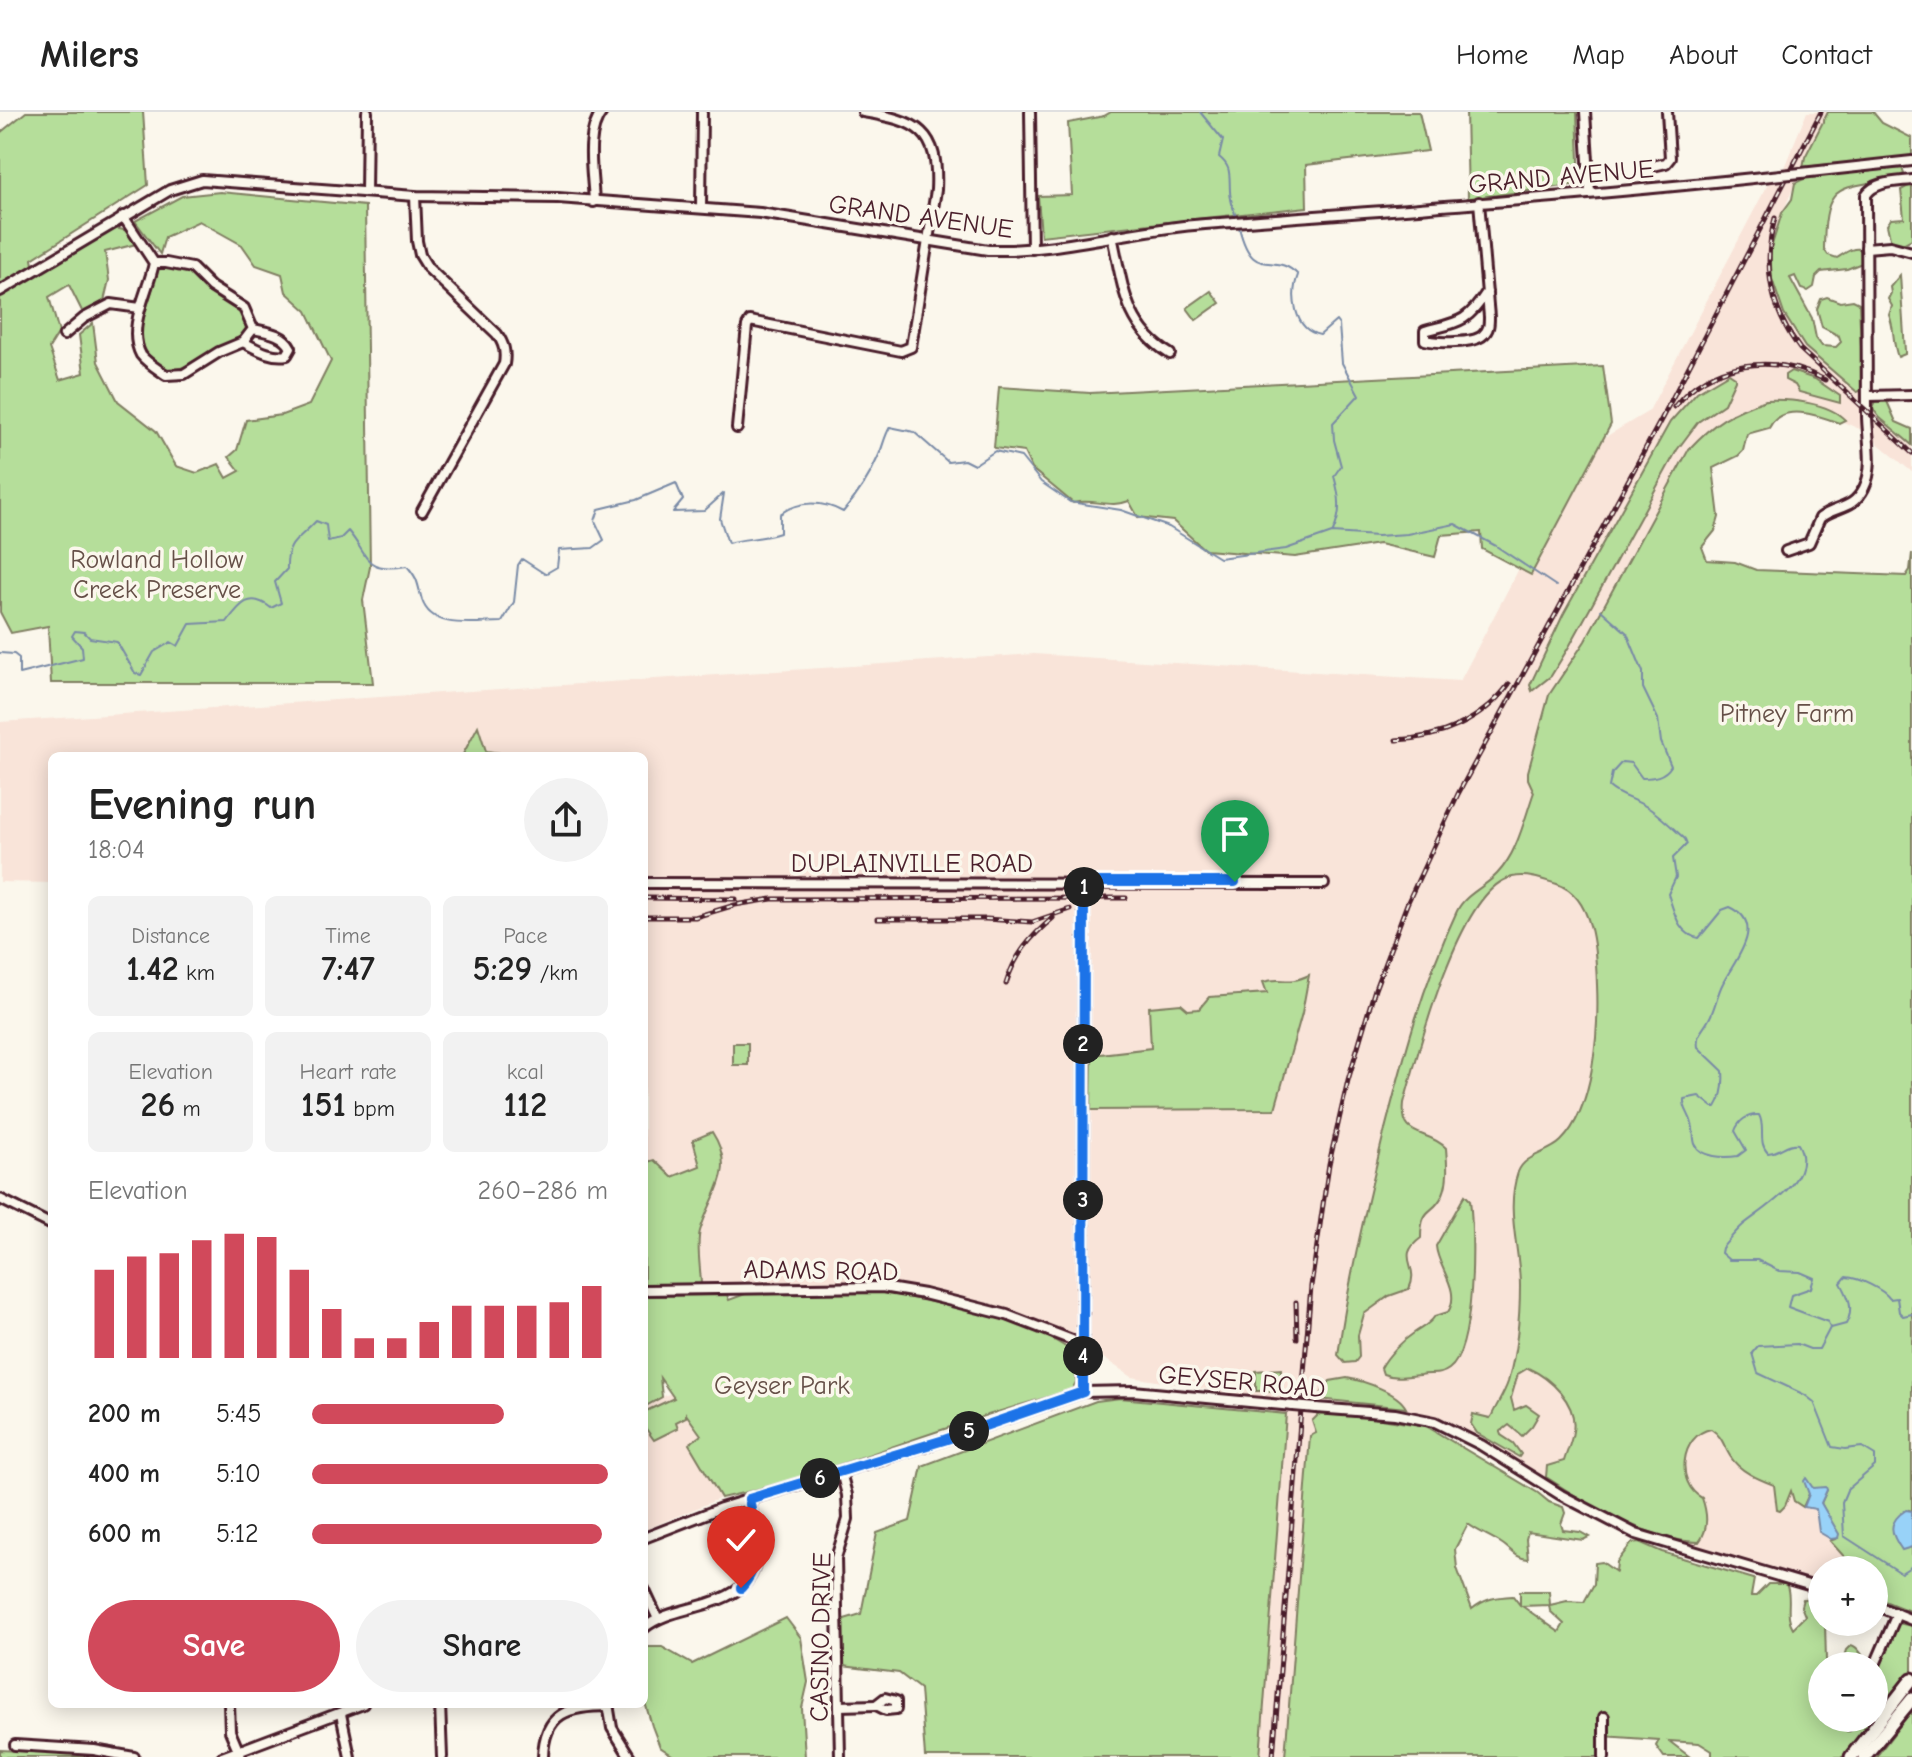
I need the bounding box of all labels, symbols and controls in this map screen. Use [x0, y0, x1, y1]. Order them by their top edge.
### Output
text: Milers [40, 33, 139, 77]
text: Home [1456, 39, 1528, 71]
text: Map [1572, 39, 1625, 71]
text: About [1669, 39, 1737, 71]
text: Contact [1781, 39, 1872, 71]
street label: GRAND AVENUE [1467, 154, 1655, 200]
street label: GRAND AVENUE [827, 189, 1015, 245]
park label: Rowland Hollow Creek Preserve [70, 545, 244, 605]
park label: Pitney Farm [1720, 699, 1854, 729]
button: share [524, 778, 608, 862]
text: Evening run [88, 779, 316, 830]
pin [1201, 800, 1269, 882]
icon: arrive [1213, 812, 1257, 856]
text: 18:04 [88, 835, 145, 865]
street label: DUPLAINVILLE ROAD [791, 849, 1033, 879]
pin: 1 [1064, 867, 1104, 907]
text: 1 [1080, 874, 1088, 900]
text: Distance [131, 923, 210, 949]
text: Time [325, 923, 371, 949]
text: Pace [503, 923, 548, 949]
text: 1.42 [126, 949, 179, 989]
text: 7:47 [321, 949, 375, 989]
text: 5:29 [473, 949, 532, 989]
text: km [179, 960, 215, 986]
text: /km [532, 960, 578, 986]
pin: 2 [1063, 1024, 1103, 1064]
text: 2 [1078, 1031, 1088, 1057]
text: Elevation [129, 1059, 213, 1085]
text: Heart rate [299, 1059, 396, 1085]
text: kcal [507, 1059, 544, 1085]
text: 26 [141, 1085, 175, 1125]
text: 151 [301, 1085, 346, 1125]
text: 112 [503, 1085, 547, 1125]
text: m [175, 1096, 201, 1122]
text: bpm [346, 1096, 395, 1122]
text: Elevation [88, 1176, 188, 1206]
text: 260–286 m [478, 1176, 608, 1206]
pin: 3 [1063, 1180, 1103, 1220]
text: 3 [1078, 1187, 1088, 1213]
street label: ADAMS ROAD [743, 1255, 899, 1287]
pin: 4 [1063, 1336, 1103, 1376]
text: 4 [1078, 1343, 1088, 1369]
street label: GEYSER ROAD [1157, 1360, 1327, 1404]
park label: Geyser Park [714, 1371, 850, 1401]
text: 200 m [88, 1399, 161, 1429]
text: 5:45 [216, 1399, 261, 1429]
pin: 5 [949, 1411, 989, 1451]
text: 5 [963, 1418, 975, 1444]
pin: 6 [800, 1458, 840, 1498]
text: 400 m [88, 1459, 160, 1489]
text: 5:10 [216, 1459, 261, 1489]
text: 6 [814, 1465, 826, 1491]
pin [707, 1506, 775, 1588]
icon: check [719, 1518, 763, 1562]
text: 600 m [88, 1519, 161, 1549]
text: 5:12 [216, 1519, 259, 1549]
street label: CASINO DRIVE [805, 1552, 837, 1722]
map controls [1808, 1556, 1888, 1732]
button: + [1808, 1556, 1888, 1636]
button: Save [88, 1600, 340, 1692]
button: Share [356, 1600, 608, 1692]
button: − [1808, 1652, 1888, 1732]

